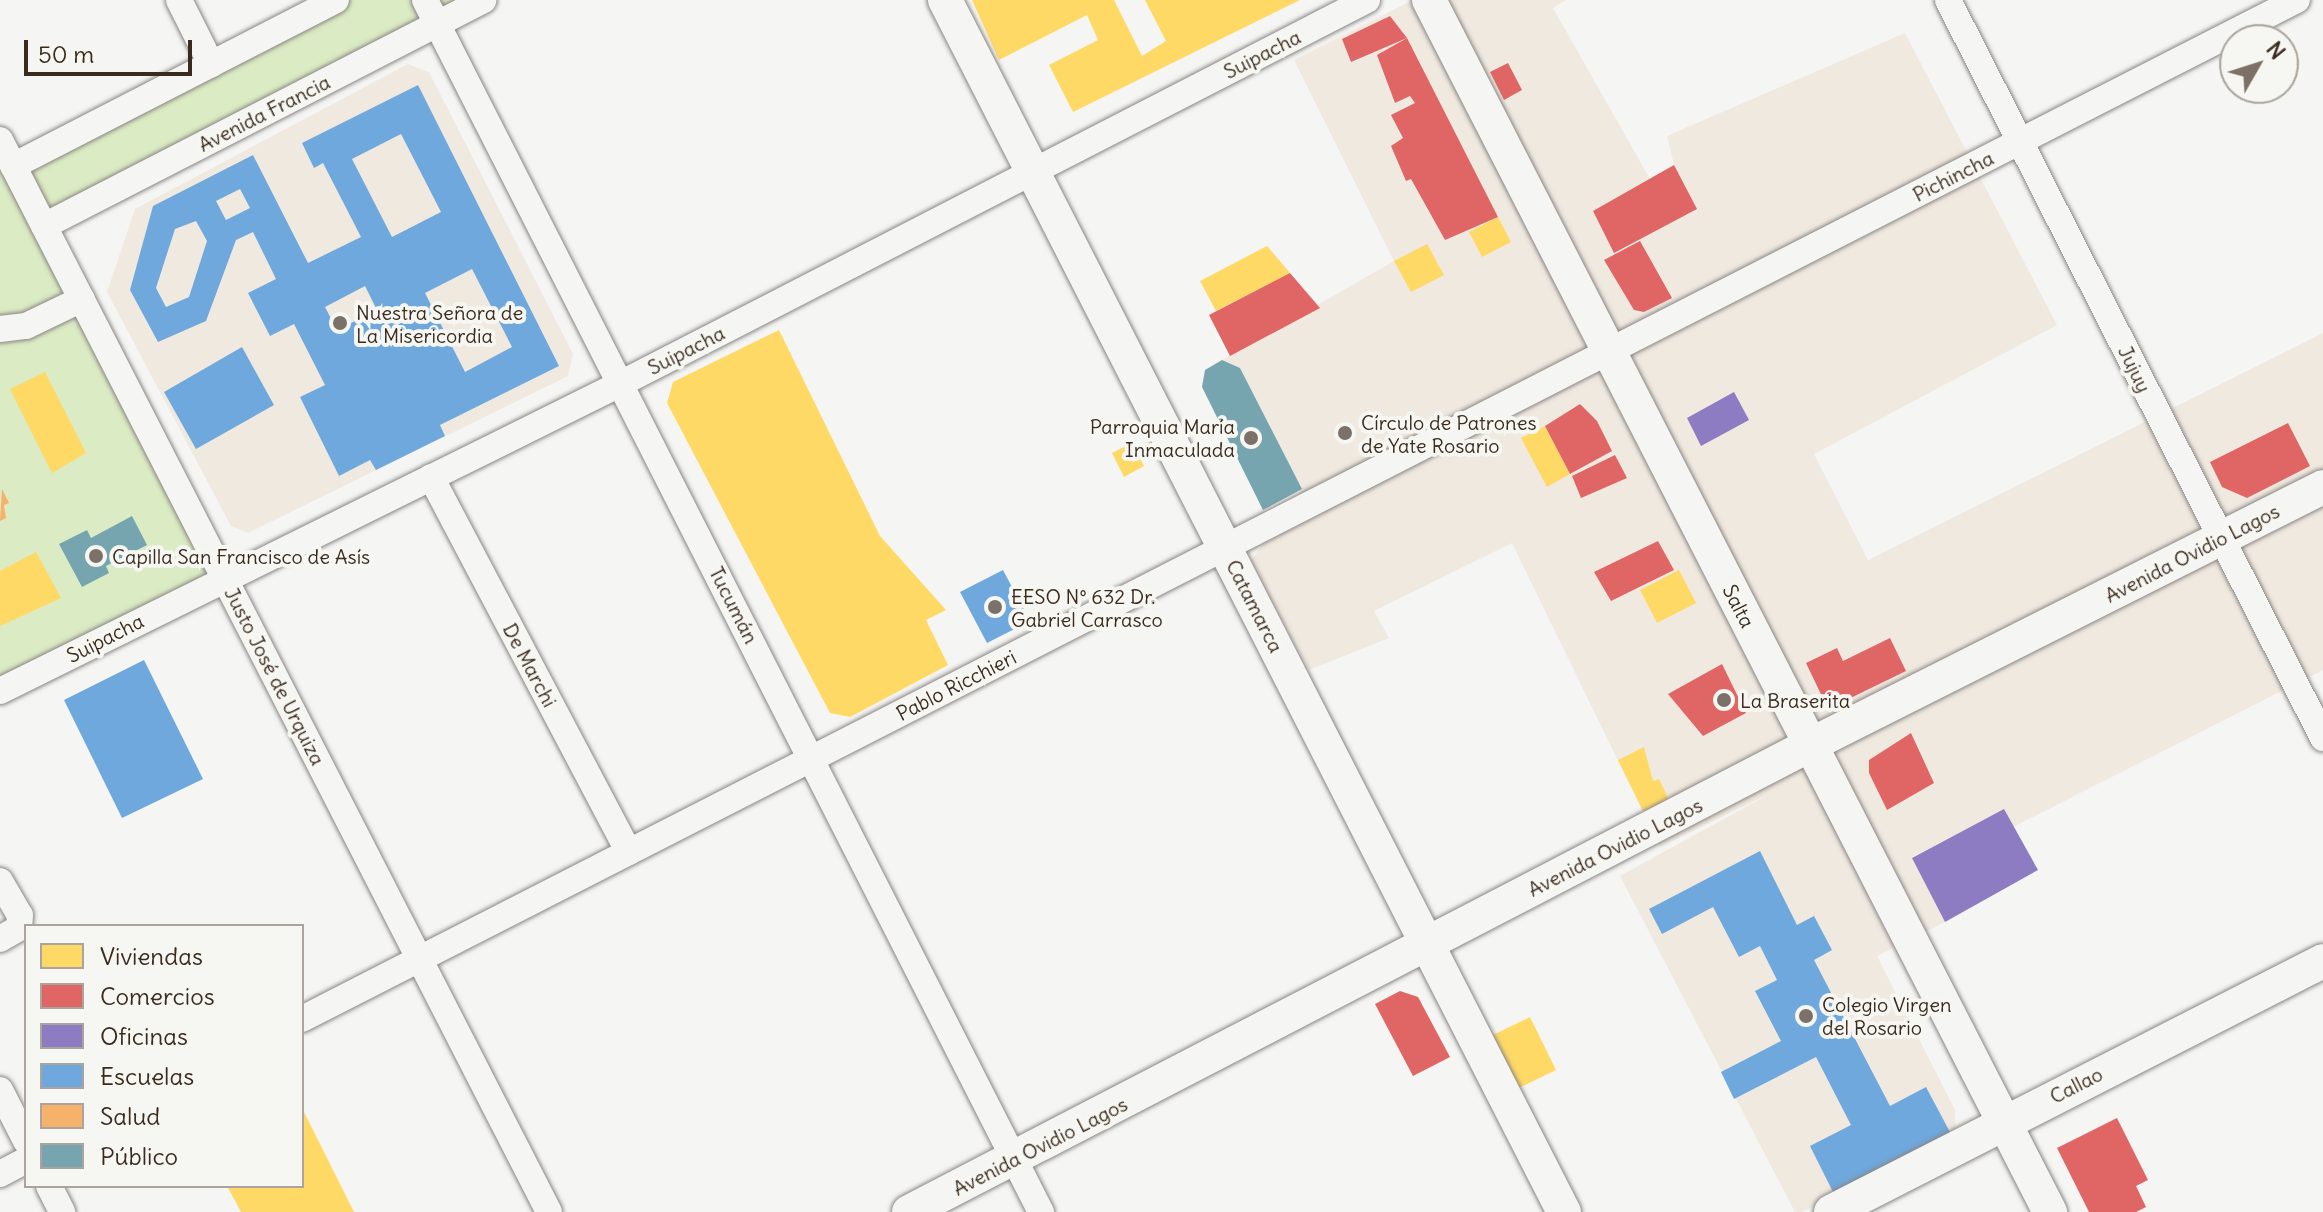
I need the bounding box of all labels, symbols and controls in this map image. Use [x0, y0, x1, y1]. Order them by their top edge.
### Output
scale bar [28, 24, 196, 74]
street label: Suipacha [1220, 24, 1304, 84]
north arrow [2219, 24, 2299, 104]
text: N [2260, 35, 2292, 65]
text: 50 m [38, 39, 94, 69]
street label: Avenida Francia [194, 69, 334, 157]
street label: Pichincha [1909, 145, 1997, 207]
place label: Nuestra Señora de La Misericordia [356, 300, 523, 347]
marker: Nuestra Señora de La Misericordia [331, 314, 349, 332]
street label: Suipacha [644, 320, 728, 380]
street label: Jujuy [2113, 342, 2157, 396]
place label: Círculo de Patrones de Yate Rosario [1361, 410, 1537, 457]
place label: Parroquia María Inmaculada [1090, 414, 1235, 461]
marker: Círculo de Patrones de Yate Rosario [1336, 424, 1354, 442]
marker: Parroquia María Inmaculada [1242, 429, 1260, 447]
street label: Avenida Ovidio Lagos [2101, 499, 2283, 607]
place label: Capilla San Francisco de Asís [112, 544, 370, 568]
marker: Capilla San Francisco de Asís [87, 547, 105, 565]
street label: Catamarca [1221, 556, 1289, 656]
street label: Tucumán [704, 563, 764, 647]
street label: Salta [1718, 580, 1760, 632]
street label: Justo José de Urquiza [220, 583, 330, 769]
place label: EESO Nº 632 Dr. Gabriel Carrasco [1011, 584, 1163, 631]
marker: EESO Nº 632 Dr. Gabriel Carrasco [986, 598, 1004, 616]
street label: Suipacha [63, 608, 147, 668]
street label: De Marchi [498, 619, 562, 711]
street label: Pablo Ricchieri [892, 645, 1020, 725]
place label: La Braserita [1740, 688, 1850, 712]
marker: La Braserita [1715, 691, 1733, 709]
street label: Avenida Ovidio Lagos [1524, 793, 1706, 901]
legend [24, 924, 304, 1188]
text: Viviendas [100, 941, 203, 971]
text: Comercios [100, 981, 215, 1011]
place label: Colegio Virgen del Rosario [1822, 992, 1952, 1039]
marker: Colegio Virgen del Rosario [1797, 1007, 1815, 1025]
text: Oficinas [100, 1021, 188, 1051]
text: Escuelas [100, 1061, 194, 1091]
street label: Callao [2046, 1062, 2106, 1108]
street label: Avenida Ovidio Lagos [949, 1092, 1131, 1200]
text: Salud [100, 1101, 160, 1131]
text: Público [100, 1141, 178, 1171]

